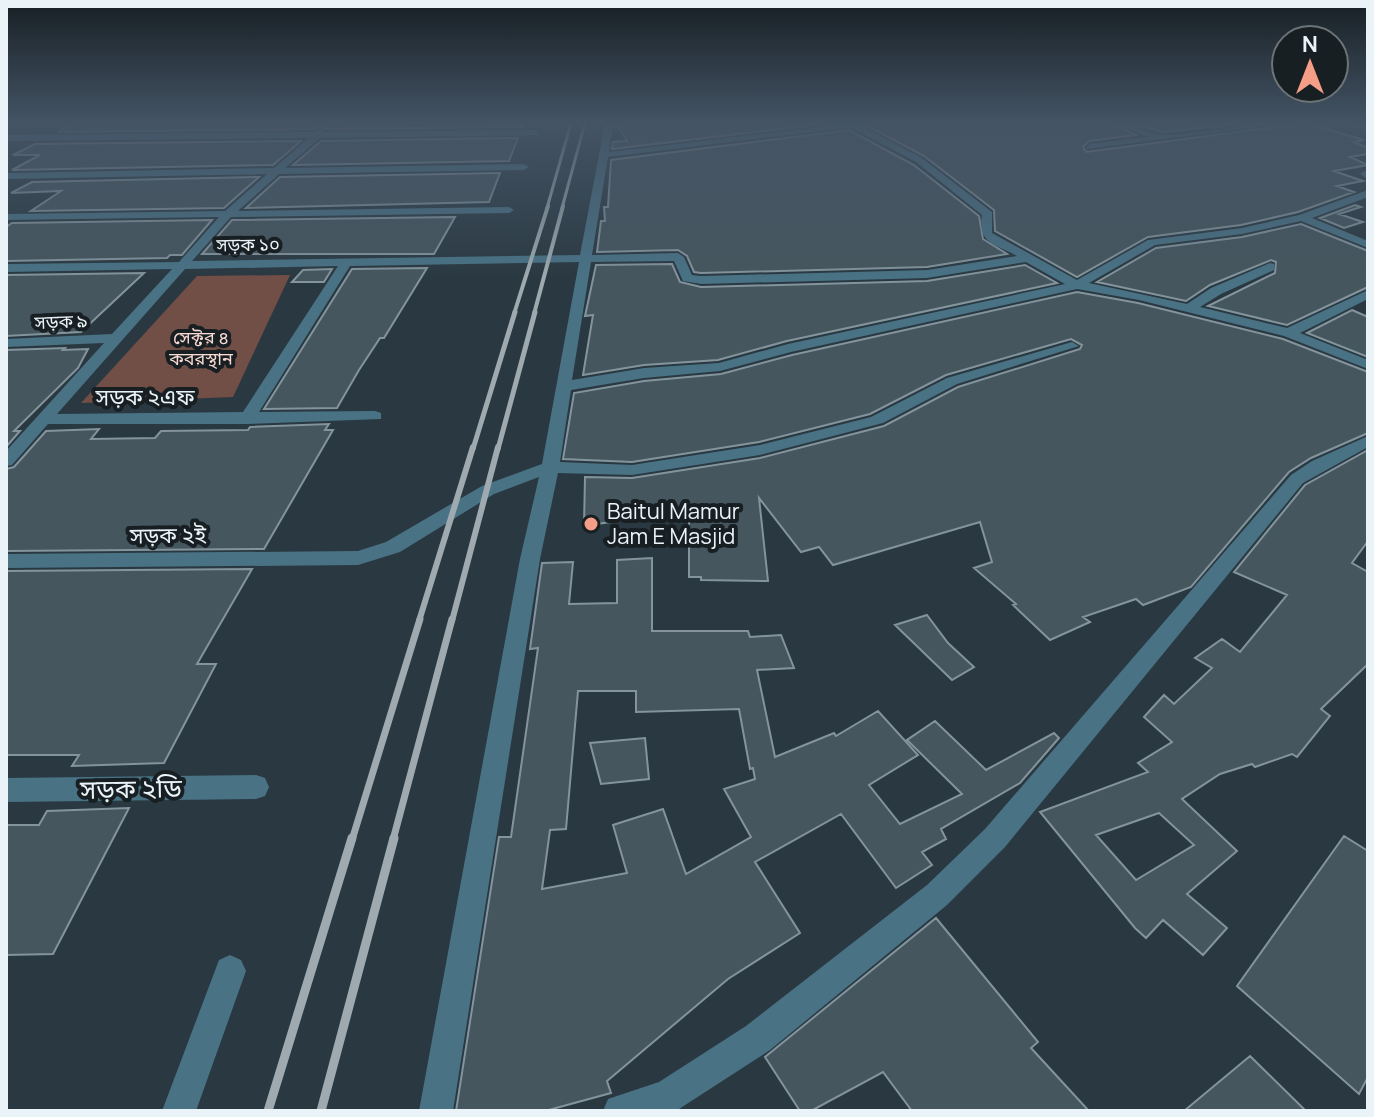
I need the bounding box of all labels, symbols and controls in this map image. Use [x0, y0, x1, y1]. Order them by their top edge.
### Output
north arrow [1270, 24, 1350, 104]
text: N [1302, 29, 1318, 59]
street label: সড়ক ১০ [215, 231, 280, 257]
street label: সড়ক ৯ [33, 308, 88, 334]
park label: সেক্টর ৪ কবরস্থান [168, 325, 234, 370]
street label: সড়ক ২এফ [95, 382, 195, 412]
place label: Baitul Mamur Jam E Masjid [607, 496, 740, 551]
marker: Baitul Mamur Jam E Masjid [582, 515, 600, 533]
street label: সড়ক ২ই [129, 519, 207, 551]
street label: সড়ক ২ডি [79, 769, 183, 807]

